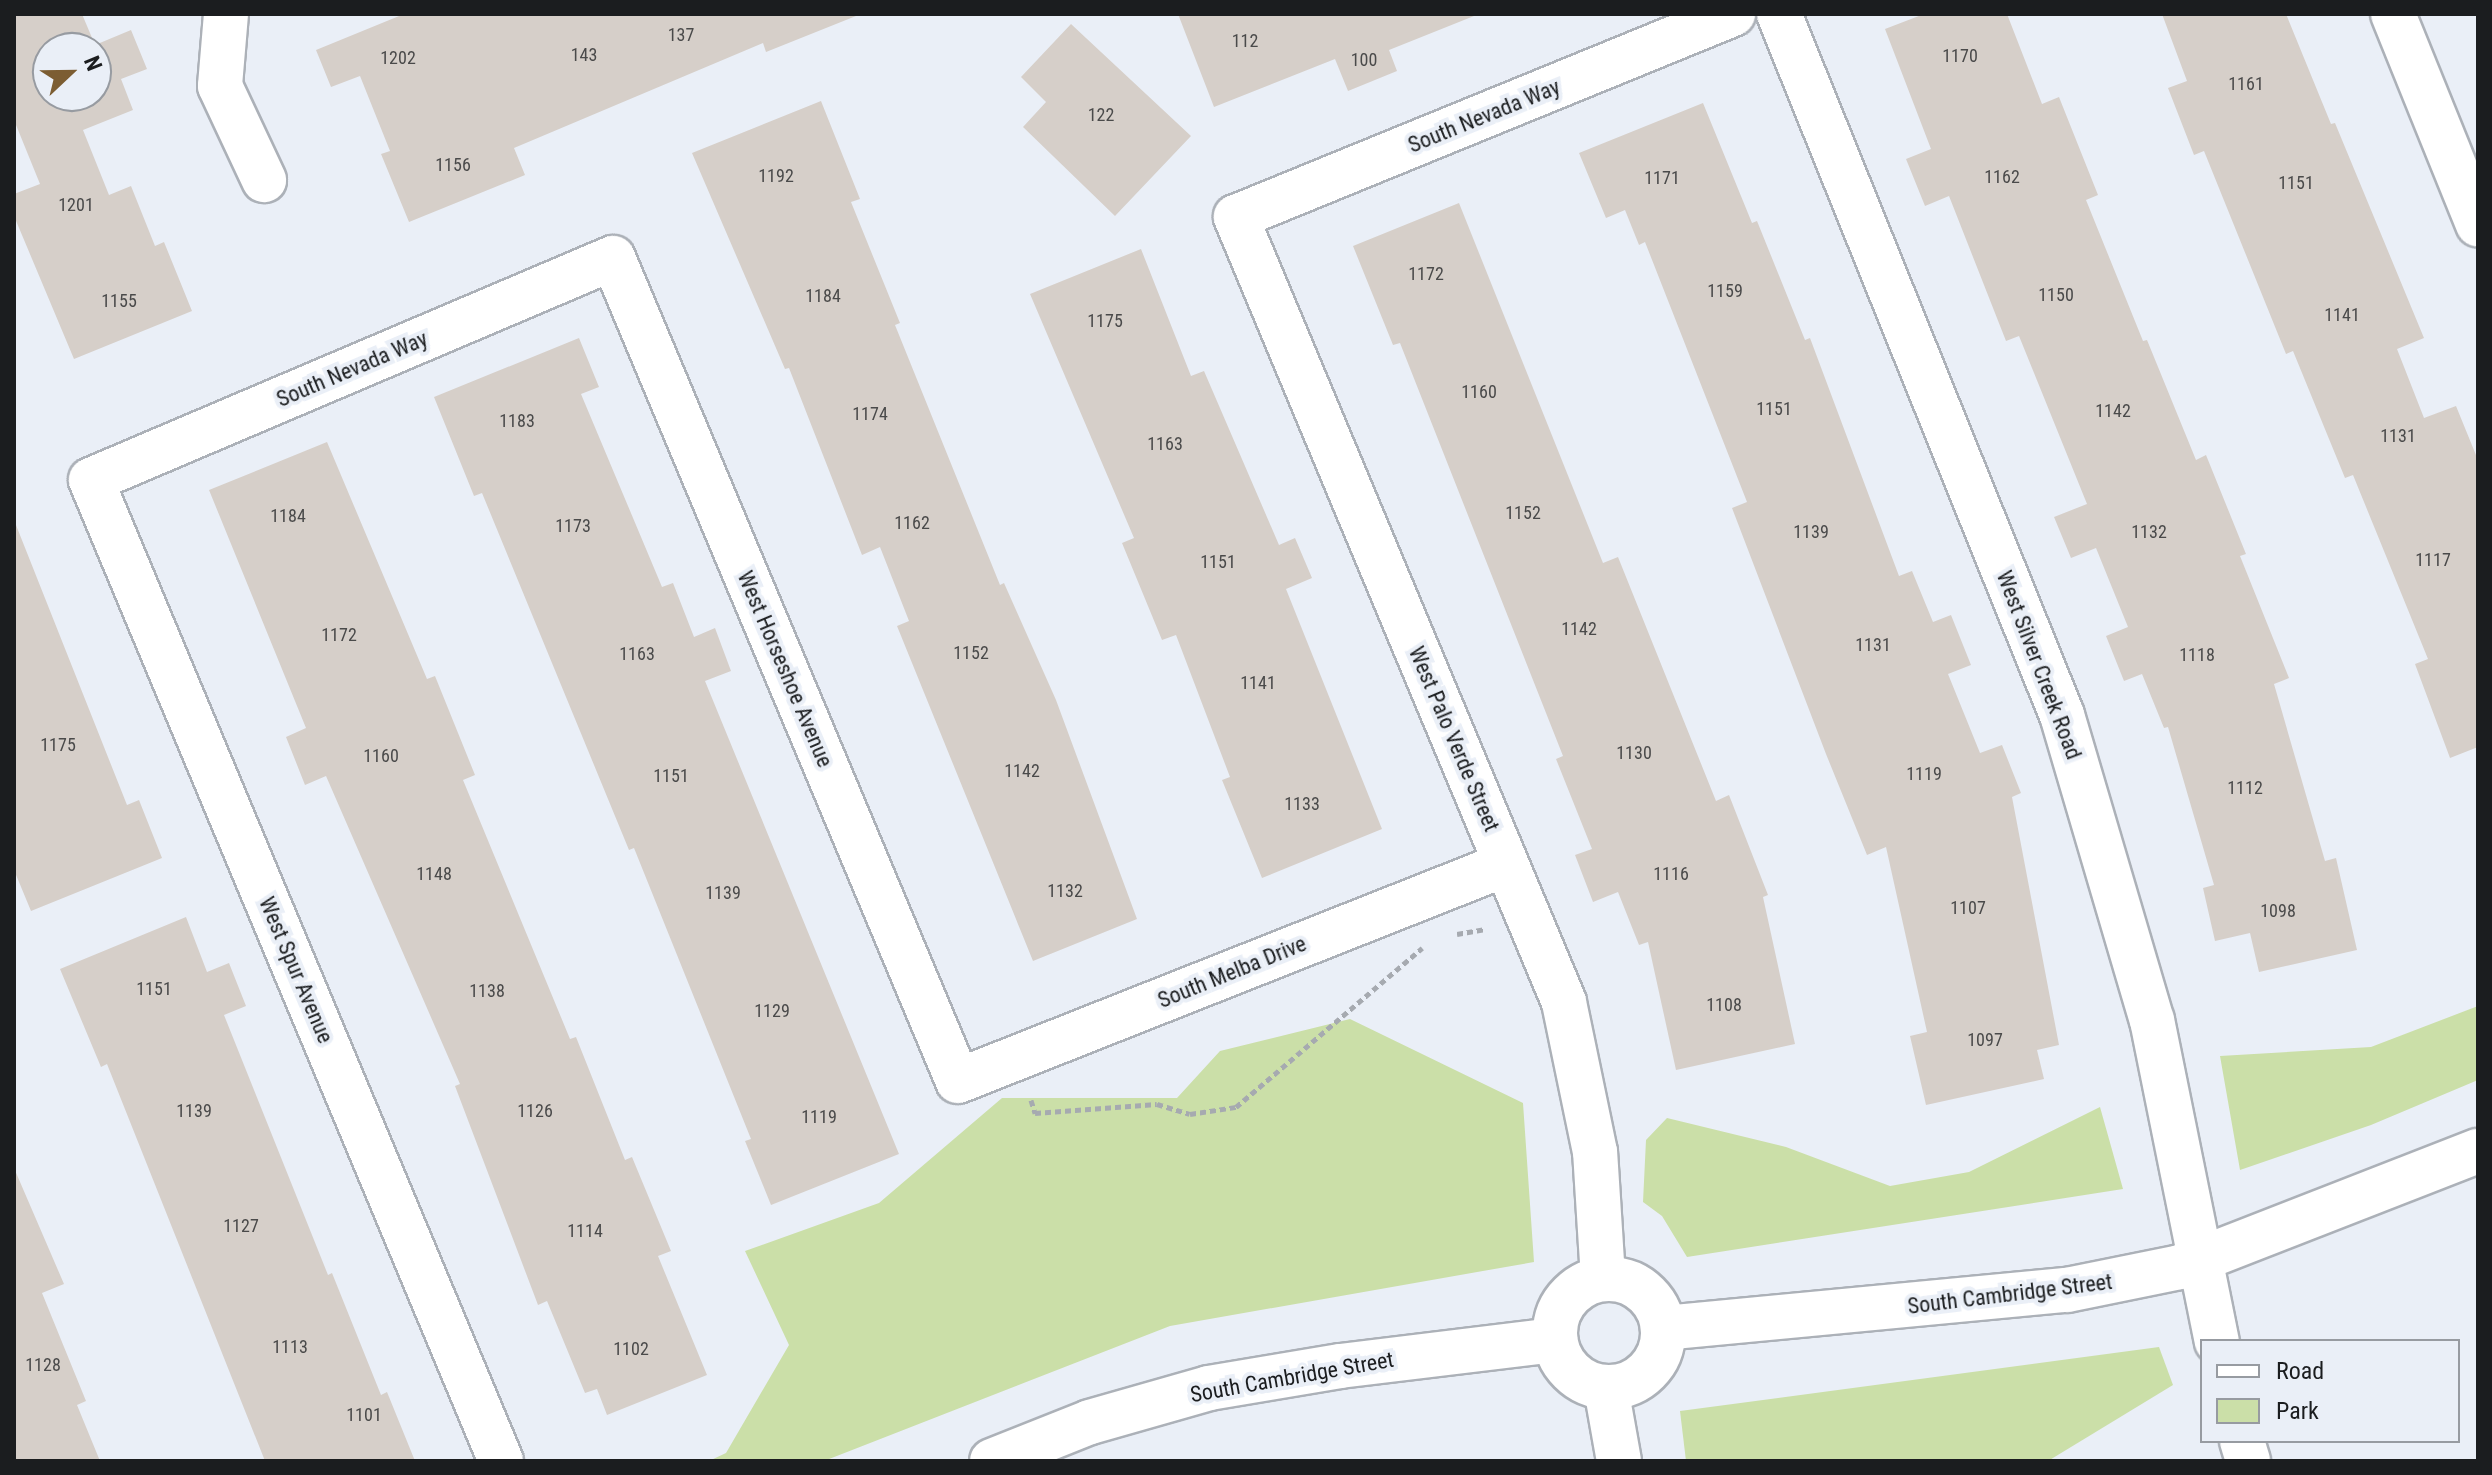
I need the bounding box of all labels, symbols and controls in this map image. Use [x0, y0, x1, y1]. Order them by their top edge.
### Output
house number: 137 [668, 24, 694, 46]
house number: 112 [1232, 30, 1258, 52]
north arrow [32, 32, 112, 112]
house number: 143 [571, 44, 597, 66]
house number: 1170 [1942, 45, 1978, 67]
house number: 1202 [380, 47, 416, 69]
house number: 100 [1351, 49, 1377, 71]
text: N [79, 53, 107, 74]
house number: 1161 [2228, 73, 2264, 95]
street label: South Nevada Way [1404, 74, 1564, 158]
house number: 122 [1088, 104, 1114, 126]
house number: 1156 [435, 154, 471, 176]
house number: 1192 [758, 165, 794, 187]
house number: 1162 [1984, 166, 2020, 188]
house number: 1171 [1644, 167, 1680, 189]
house number: 1151 [2278, 172, 2314, 194]
house number: 1201 [58, 194, 94, 216]
house number: 1172 [1408, 263, 1444, 285]
house number: 1159 [1707, 280, 1743, 302]
house number: 1150 [2038, 284, 2074, 306]
house number: 1184 [805, 285, 841, 307]
house number: 1155 [101, 290, 137, 312]
house number: 1141 [2324, 304, 2360, 326]
house number: 1175 [1087, 310, 1123, 332]
street label: South Nevada Way [273, 325, 431, 413]
house number: 1160 [1461, 381, 1497, 403]
house number: 1151 [1756, 398, 1792, 420]
house number: 1142 [2095, 400, 2131, 422]
house number: 1174 [852, 403, 888, 425]
house number: 1183 [499, 410, 535, 432]
house number: 1131 [2380, 425, 2416, 447]
house number: 1163 [1147, 433, 1183, 455]
house number: 1152 [1505, 502, 1541, 524]
house number: 1184 [270, 505, 306, 527]
house number: 1162 [894, 512, 930, 534]
house number: 1173 [555, 515, 591, 537]
house number: 1139 [1793, 521, 1829, 543]
house number: 1132 [2131, 521, 2167, 543]
house number: 1117 [2415, 549, 2451, 571]
house number: 1151 [1200, 551, 1236, 573]
street label: West Horseshoe Avenue [732, 567, 838, 771]
street label: West Silver Creek Road [1991, 567, 2087, 763]
house number: 1142 [1561, 618, 1597, 640]
house number: 1172 [321, 624, 357, 646]
house number: 1131 [1855, 634, 1891, 656]
house number: 1152 [953, 642, 989, 664]
street label: West Palo Verde Street [1403, 642, 1505, 836]
house number: 1163 [619, 643, 655, 665]
house number: 1118 [2179, 644, 2215, 666]
house number: 1141 [1240, 672, 1276, 694]
house number: 1175 [40, 734, 76, 756]
house number: 1130 [1616, 742, 1652, 764]
house number: 1160 [363, 745, 399, 767]
house number: 1142 [1004, 760, 1040, 782]
house number: 1119 [1906, 763, 1942, 785]
house number: 1151 [653, 765, 689, 787]
house number: 1112 [2227, 777, 2263, 799]
house number: 1133 [1284, 793, 1320, 815]
house number: 1148 [416, 863, 452, 885]
house number: 1116 [1653, 863, 1689, 885]
house number: 1132 [1047, 880, 1083, 902]
house number: 1139 [705, 882, 741, 904]
street label: West Spur Avenue [253, 893, 339, 1047]
house number: 1107 [1950, 897, 1986, 919]
house number: 1098 [2260, 900, 2296, 922]
street label: South Melba Drive [1154, 930, 1310, 1014]
house number: 1151 [136, 978, 172, 1000]
house number: 1138 [469, 980, 505, 1002]
house number: 1108 [1706, 994, 1742, 1016]
house number: 1129 [754, 1000, 790, 1022]
house number: 1097 [1967, 1029, 2003, 1051]
house number: 1139 [176, 1100, 212, 1122]
house number: 1126 [517, 1100, 553, 1122]
house number: 1119 [801, 1106, 837, 1128]
house number: 1127 [223, 1215, 259, 1237]
house number: 1114 [567, 1220, 603, 1242]
street label: South Cambridge Street [1906, 1268, 2114, 1320]
house number: 1113 [272, 1336, 308, 1358]
house number: 1102 [613, 1338, 649, 1360]
legend [2200, 1339, 2460, 1443]
street label: South Cambridge Street [1188, 1346, 1396, 1408]
house number: 1128 [25, 1354, 61, 1376]
text: Road [2276, 1357, 2324, 1385]
text: Park [2276, 1397, 2319, 1425]
house number: 1101 [346, 1404, 382, 1426]

